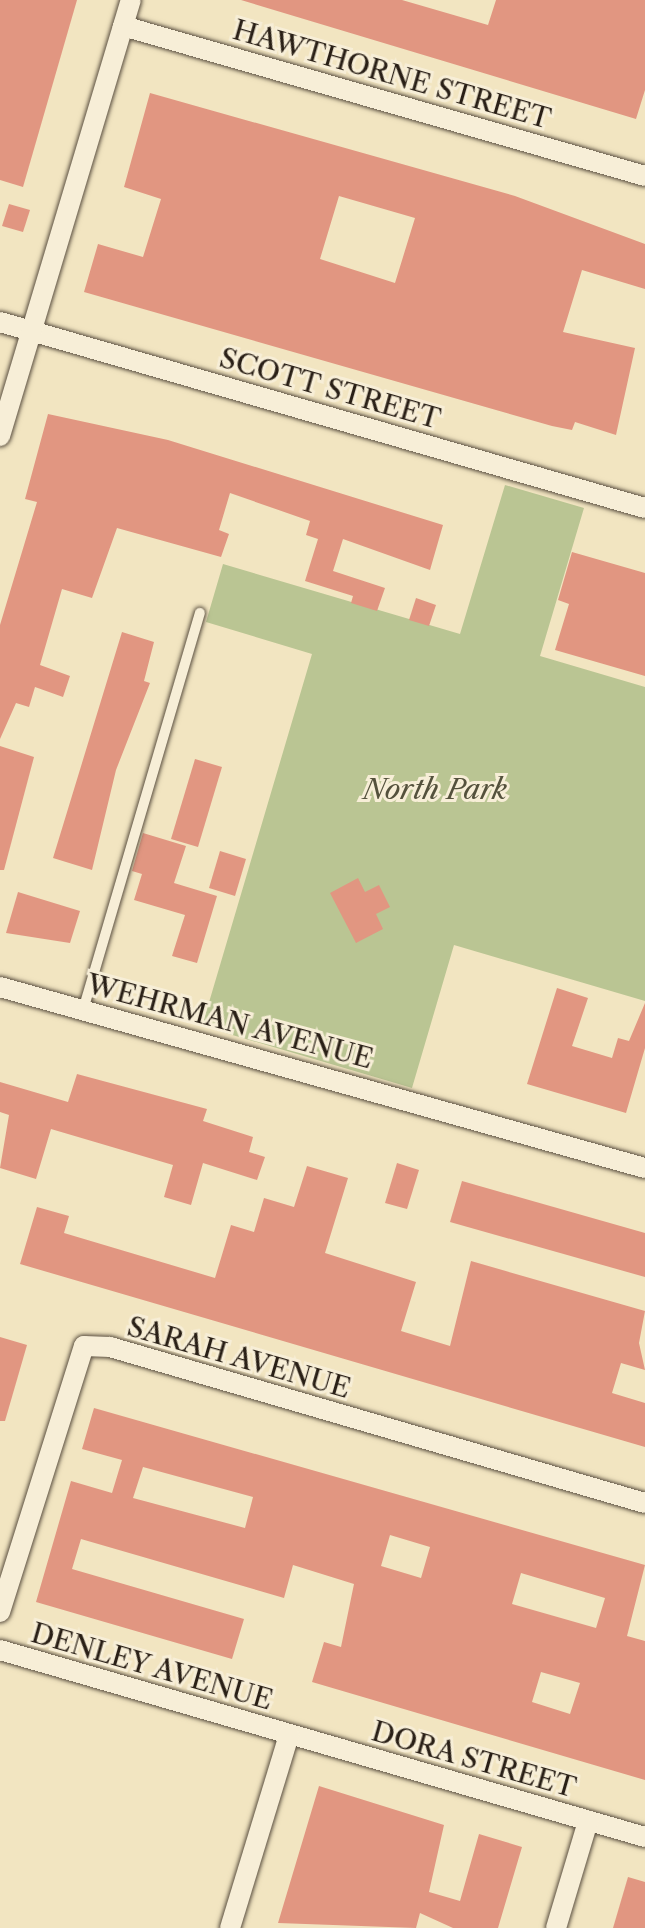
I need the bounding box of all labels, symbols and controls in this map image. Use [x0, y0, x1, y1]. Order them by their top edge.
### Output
street label: HAWTHORNE STREET [229, 13, 555, 135]
street label: SCOTT STREET [215, 340, 445, 436]
park label: North Park [363, 772, 507, 806]
street label: WEHRMAN AVENUE [83, 966, 377, 1076]
street label: SARAH AVENUE [123, 1309, 355, 1405]
street label: DENLEY AVENUE [26, 1615, 278, 1717]
street label: DORA STREET [367, 1714, 581, 1804]

